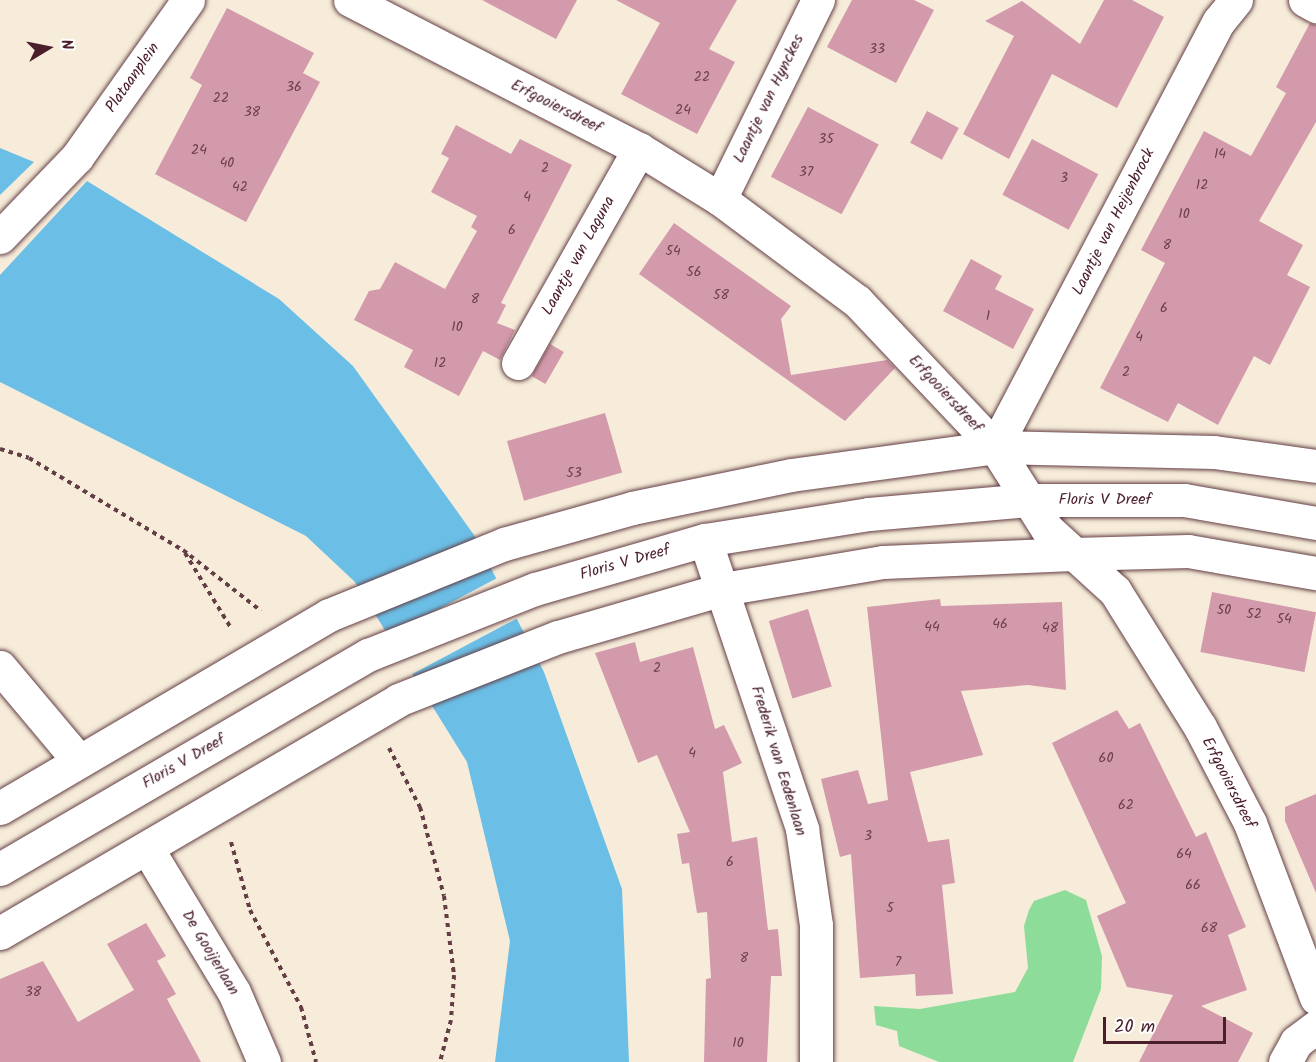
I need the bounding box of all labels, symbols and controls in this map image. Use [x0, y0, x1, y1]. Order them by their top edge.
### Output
north arrow [18, 18, 78, 78]
street label: Laantje van Hynckes [730, 32, 808, 166]
text: N [53, 38, 79, 52]
street label: Plataanplein [102, 39, 164, 117]
house number: 33 [869, 41, 885, 57]
house number: 22 [694, 69, 710, 85]
street label: Erfgooiersdreef [507, 76, 605, 138]
house number: 36 [286, 79, 302, 95]
house number: 22 [213, 90, 229, 106]
house number: 24 [675, 102, 691, 118]
house number: 38 [244, 104, 260, 120]
house number: 35 [818, 131, 834, 147]
house number: 24 [191, 142, 207, 158]
street label: Laantje van Heijenbrock [1069, 145, 1159, 299]
house number: 14 [1214, 146, 1226, 162]
house number: 40 [220, 155, 234, 171]
house number: 2 [541, 160, 549, 176]
house number: 37 [799, 164, 813, 180]
house number: 3 [1060, 170, 1068, 186]
house number: 12 [1196, 177, 1208, 193]
house number: 42 [232, 179, 248, 195]
house number: 4 [523, 189, 531, 205]
street label: Laantje van Laguna [538, 193, 620, 319]
house number: 10 [1178, 206, 1190, 222]
house number: 6 [508, 222, 516, 238]
house number: 8 [1163, 237, 1171, 253]
house number: 54 [665, 243, 681, 259]
house number: 56 [686, 264, 702, 280]
house number: 58 [713, 287, 729, 303]
house number: 8 [471, 291, 479, 307]
house number: 6 [1160, 300, 1168, 316]
house number: 1 [986, 308, 990, 324]
house number: 10 [451, 319, 463, 335]
house number: 4 [1135, 329, 1143, 345]
street label: Erfgooiersdreef [904, 351, 986, 437]
house number: 12 [434, 355, 446, 371]
house number: 2 [1122, 364, 1130, 380]
house number: 53 [566, 465, 582, 481]
street label: Floris V Dreef [1059, 490, 1151, 510]
street label: Floris V Dreef [578, 541, 672, 585]
house number: 50 [1217, 602, 1231, 618]
house number: 52 [1246, 606, 1262, 622]
house number: 54 [1276, 611, 1292, 627]
house number: 46 [992, 616, 1008, 632]
house number: 44 [924, 619, 940, 635]
house number: 48 [1042, 620, 1058, 636]
house number: 2 [653, 660, 661, 676]
street label: Frederik van Eedenlaan [746, 684, 810, 838]
street label: Floris V Dreef [139, 730, 229, 794]
street label: Erfgooiersdreef [1197, 734, 1259, 832]
house number: 4 [688, 745, 696, 761]
house number: 60 [1099, 750, 1113, 766]
house number: 62 [1118, 797, 1134, 813]
house number: 3 [864, 828, 872, 844]
house number: 64 [1176, 846, 1192, 862]
house number: 6 [726, 854, 734, 870]
house number: 66 [1185, 877, 1201, 893]
house number: 5 [886, 900, 894, 916]
street label: De Gooijerlaan [177, 907, 243, 999]
house number: 68 [1201, 920, 1217, 936]
house number: 8 [740, 950, 748, 966]
house number: 7 [895, 954, 901, 970]
house number: 38 [25, 984, 41, 1000]
scale bar [1106, 1005, 1229, 1043]
text: 20 m [1114, 1013, 1155, 1042]
house number: 10 [732, 1035, 744, 1051]

